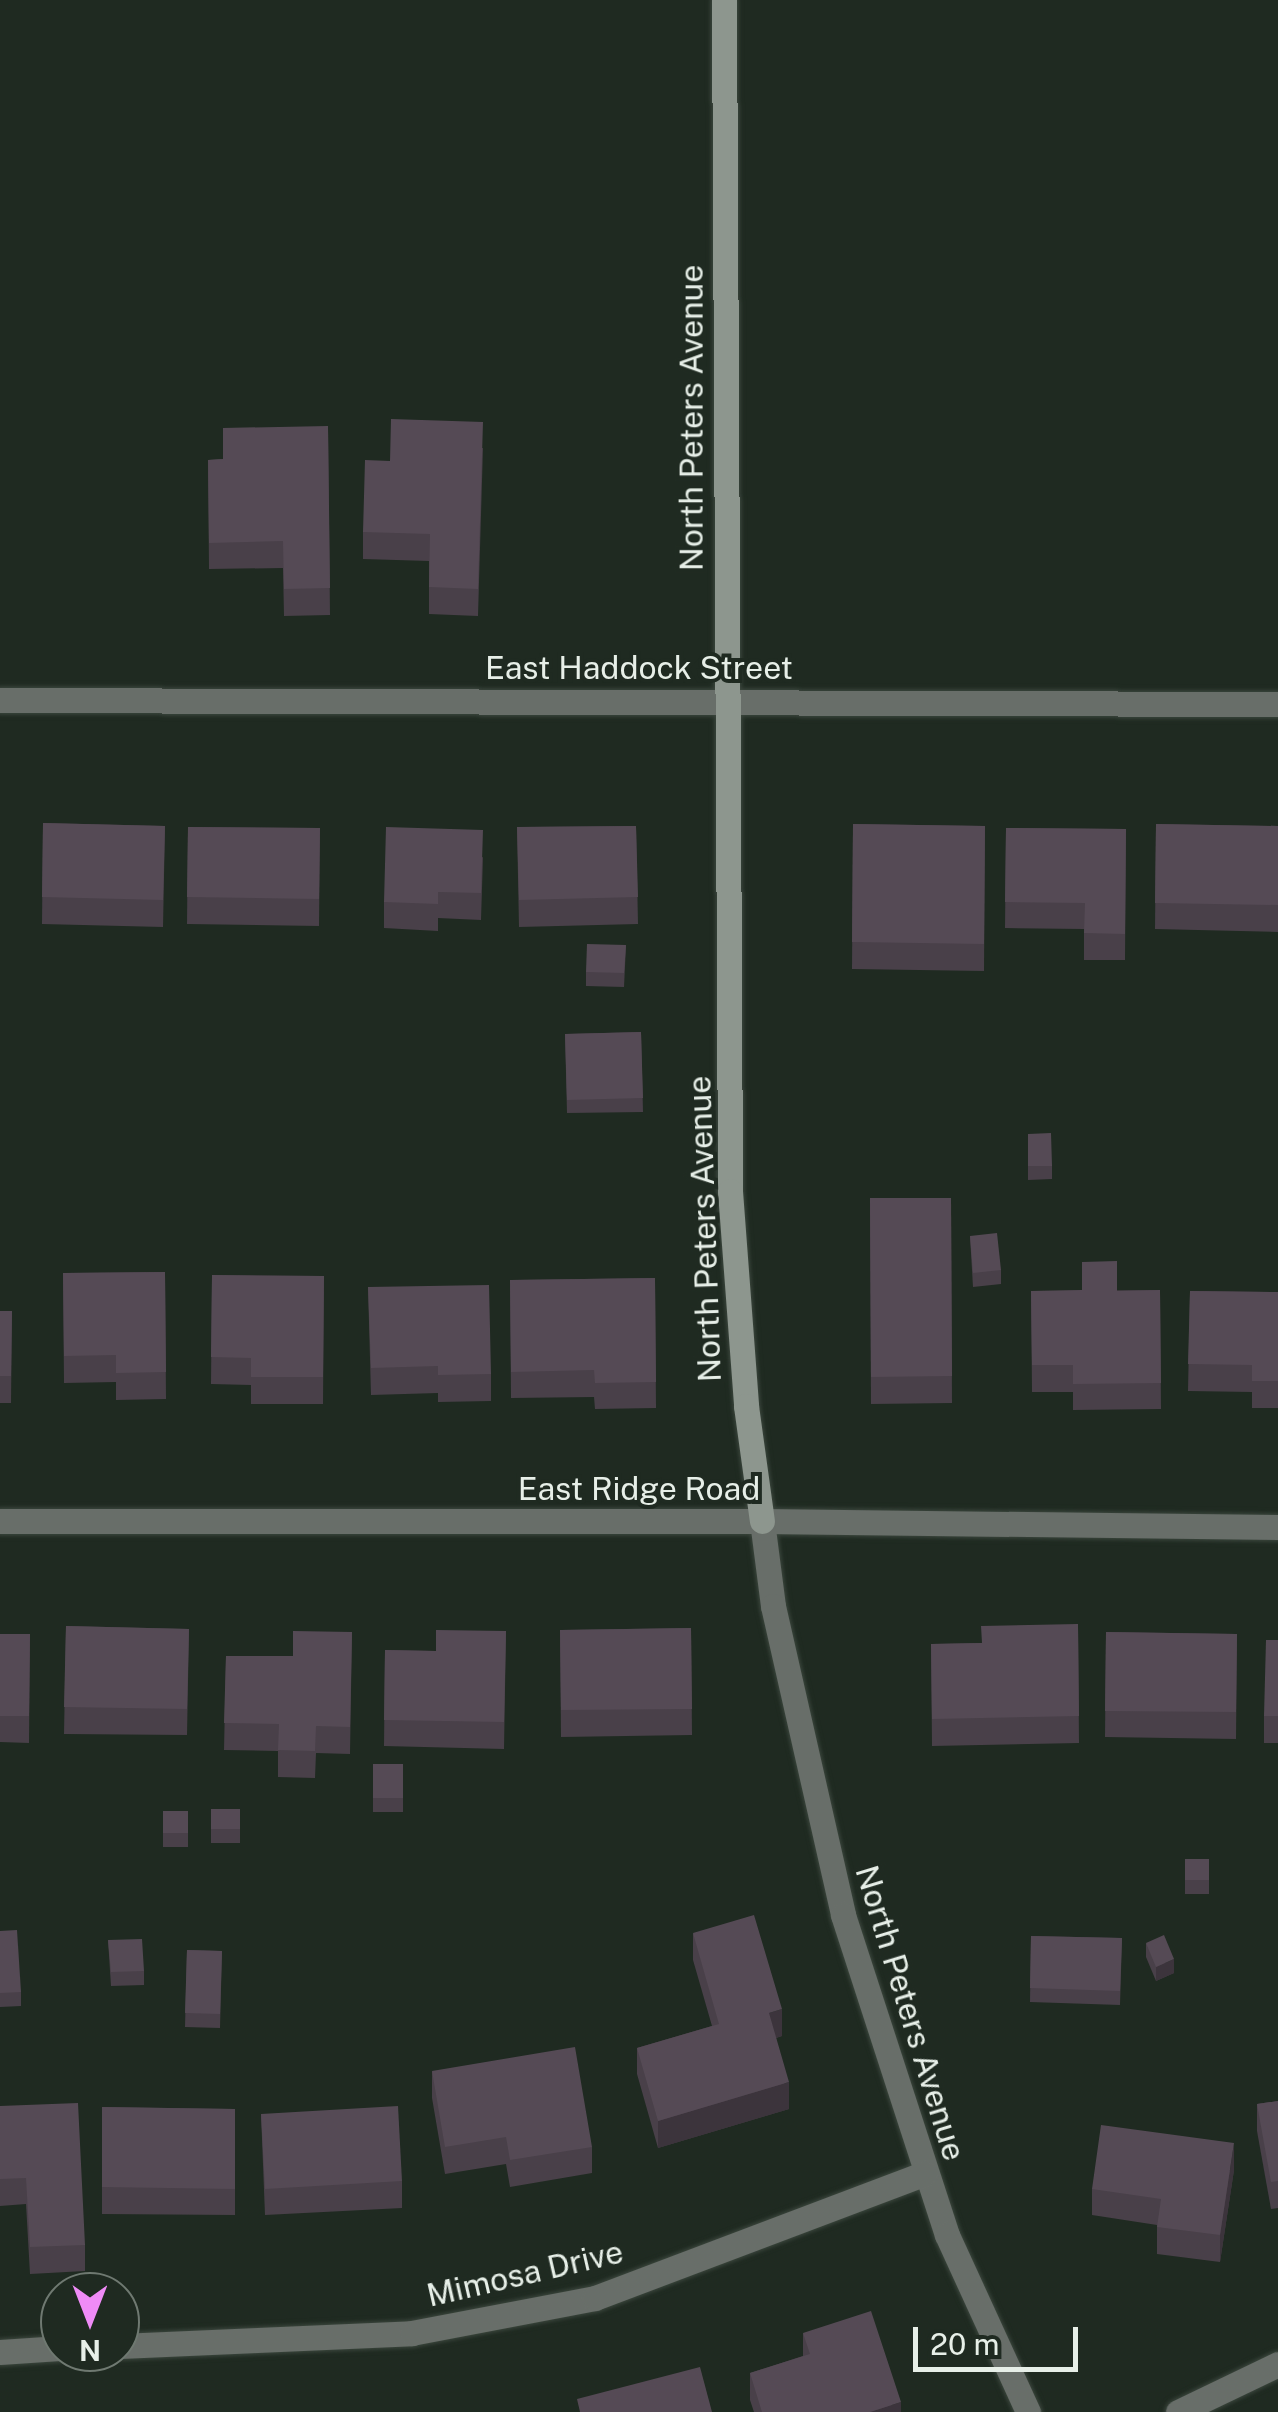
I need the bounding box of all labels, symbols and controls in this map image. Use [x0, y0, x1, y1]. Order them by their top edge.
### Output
street label: North Peters Avenue [673, 265, 711, 571]
street label: East Haddock Street [485, 649, 793, 687]
street label: North Peters Avenue [680, 1075, 730, 1383]
street label: East Ridge Road [518, 1470, 760, 1508]
street label: North Peters Avenue [847, 1861, 973, 2165]
street label: Mimosa Drive [423, 2233, 627, 2315]
north arrow [40, 2272, 140, 2372]
scale bar [918, 2307, 1083, 2369]
text: 20 m [930, 2326, 999, 2362]
text: N [79, 2334, 101, 2367]

